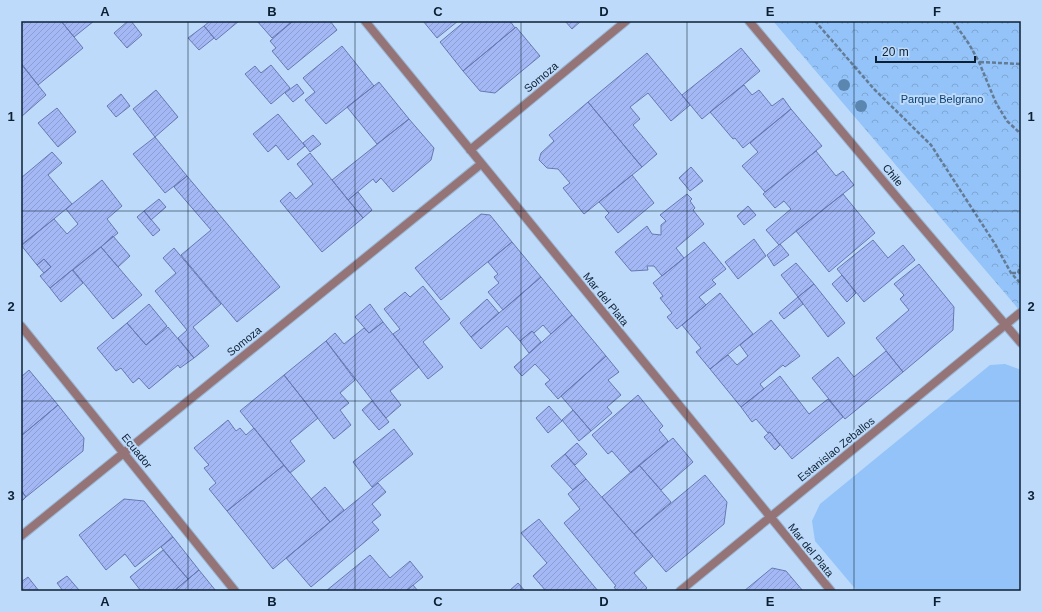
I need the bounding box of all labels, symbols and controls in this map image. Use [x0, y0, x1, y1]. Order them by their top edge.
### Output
text: A [100, 4, 110, 19]
text: B [267, 4, 277, 19]
text: C [433, 4, 443, 19]
text: D [599, 4, 609, 19]
text: E [766, 4, 775, 19]
text: F [933, 4, 941, 19]
scale bar [876, 38, 975, 64]
text: 20 m [882, 45, 909, 59]
street label: Somoza [522, 59, 561, 95]
park label: Parque Belgrano [901, 93, 983, 105]
text: 1 [7, 109, 15, 124]
text: 1 [1027, 109, 1035, 124]
street label: Chile [880, 162, 906, 188]
street label: Mar del Plata [581, 270, 632, 329]
text: 2 [7, 299, 15, 314]
text: 2 [1027, 299, 1035, 314]
street label: Somoza [225, 323, 264, 358]
street label: Estanislao Zeballos [795, 414, 877, 484]
street label: Ecuador [119, 431, 155, 471]
text: 3 [7, 488, 15, 503]
text: 3 [1027, 488, 1035, 503]
street label: Mar del Plata [786, 521, 837, 580]
text: A [100, 594, 110, 609]
text: B [267, 594, 277, 609]
text: C [433, 594, 443, 609]
text: D [599, 594, 609, 609]
text: E [766, 594, 775, 609]
text: F [933, 594, 941, 609]

